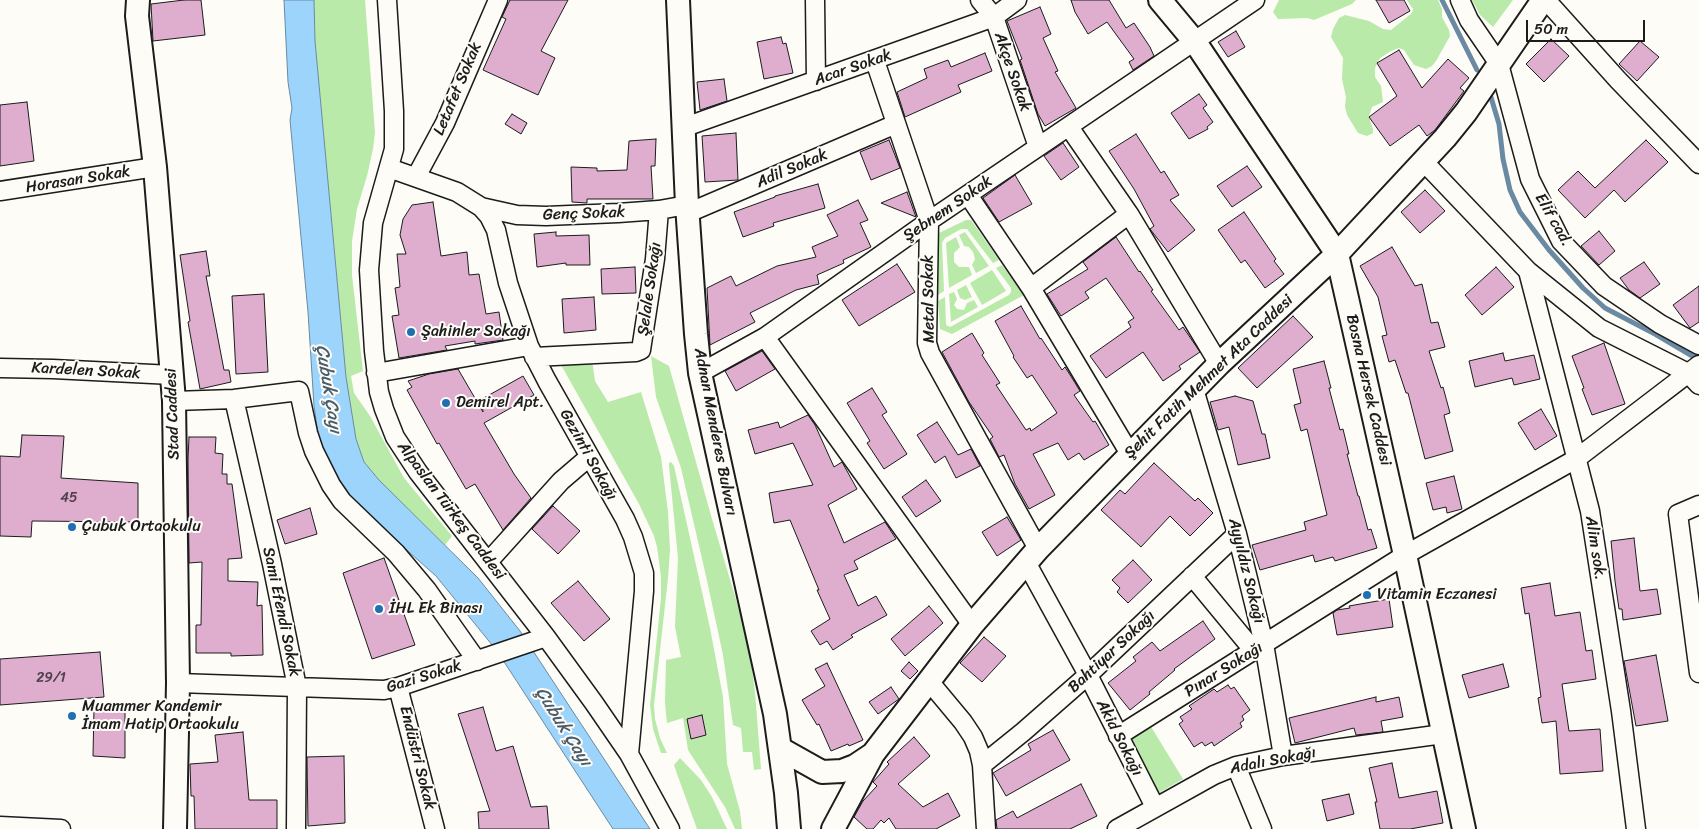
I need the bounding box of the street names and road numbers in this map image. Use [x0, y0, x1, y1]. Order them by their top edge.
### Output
street label: Akçe Sokak [989, 30, 1035, 114]
street label: Letafet Sokak [430, 40, 486, 138]
street label: Acar Sokak [812, 46, 894, 90]
street label: Adil Sokak [754, 145, 830, 193]
street label: Horasan Sokak [24, 162, 132, 198]
street label: Şebnem Sokak [900, 172, 996, 246]
street label: Elif cad. [1530, 190, 1576, 250]
street label: Genç Sokak [543, 203, 625, 225]
street label: Şelale Sokağı [634, 241, 666, 337]
street label: Metal Sokak [919, 255, 939, 343]
street label: Şehit Fatih Mehmet Ata Caddesi [1121, 291, 1297, 463]
street label: Bosna Hersek Caddesi [1341, 312, 1395, 468]
street label: Adnan Menderes Bulvarı [689, 347, 741, 517]
street label: Kardelen Sokak [31, 359, 141, 383]
street label: Stad Caddesi [162, 368, 184, 460]
street label: Gezinti Sokağı [555, 406, 621, 504]
street label: Alpaslan Türkeş Caddesi [393, 438, 509, 584]
street label: Alim sok. [1580, 515, 1610, 581]
street label: Ayyıldız Sokağı [1224, 516, 1268, 626]
street label: Sami Efendi Sokak [258, 545, 304, 679]
street label: Bahtiyar Sokağı [1064, 607, 1160, 697]
street label: Pınar Sokağı [1181, 638, 1267, 702]
street label: Gazi Sokak [384, 657, 464, 697]
street label: Akid Sokağı [1092, 697, 1146, 779]
street label: Endüstri Sokak [395, 704, 439, 812]
street label: Adalı Sokağı [1228, 743, 1318, 779]

